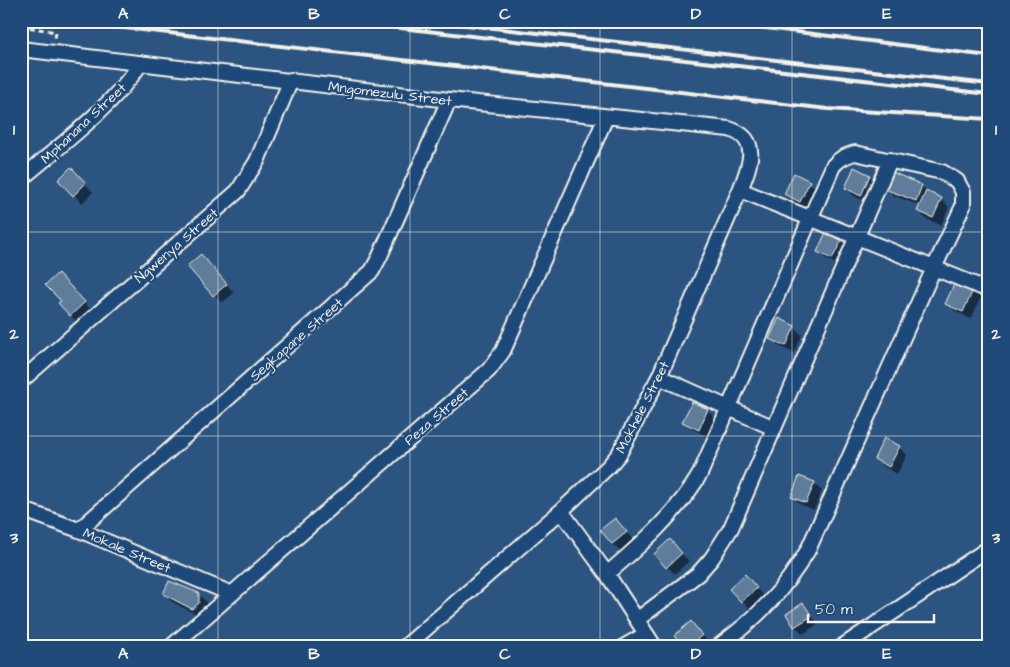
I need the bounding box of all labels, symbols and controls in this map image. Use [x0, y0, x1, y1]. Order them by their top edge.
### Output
text: A [118, 3, 129, 25]
text: B [308, 3, 320, 25]
text: C [499, 3, 511, 25]
text: D [691, 3, 702, 25]
text: E [882, 3, 892, 25]
street label: Mngomezulu Street [327, 76, 453, 112]
street label: Mphanana Street [36, 79, 131, 169]
text: 1 [13, 119, 16, 141]
text: 1 [995, 119, 998, 141]
street label: Ngwenya Street [130, 203, 223, 288]
street label: Segkapane Street [246, 293, 348, 386]
text: 2 [8, 323, 19, 345]
text: 2 [990, 323, 1001, 345]
street label: Mokhele Street [611, 358, 675, 457]
street label: Peza Street [400, 383, 473, 450]
street label: Mokale Street [80, 523, 174, 579]
text: 3 [9, 527, 19, 549]
text: 3 [991, 527, 1001, 549]
scale bar [808, 592, 934, 624]
text: 50 m [815, 599, 853, 620]
text: A [118, 643, 129, 665]
text: B [308, 643, 320, 665]
text: C [499, 643, 511, 665]
text: D [691, 643, 702, 665]
text: E [882, 643, 892, 665]

